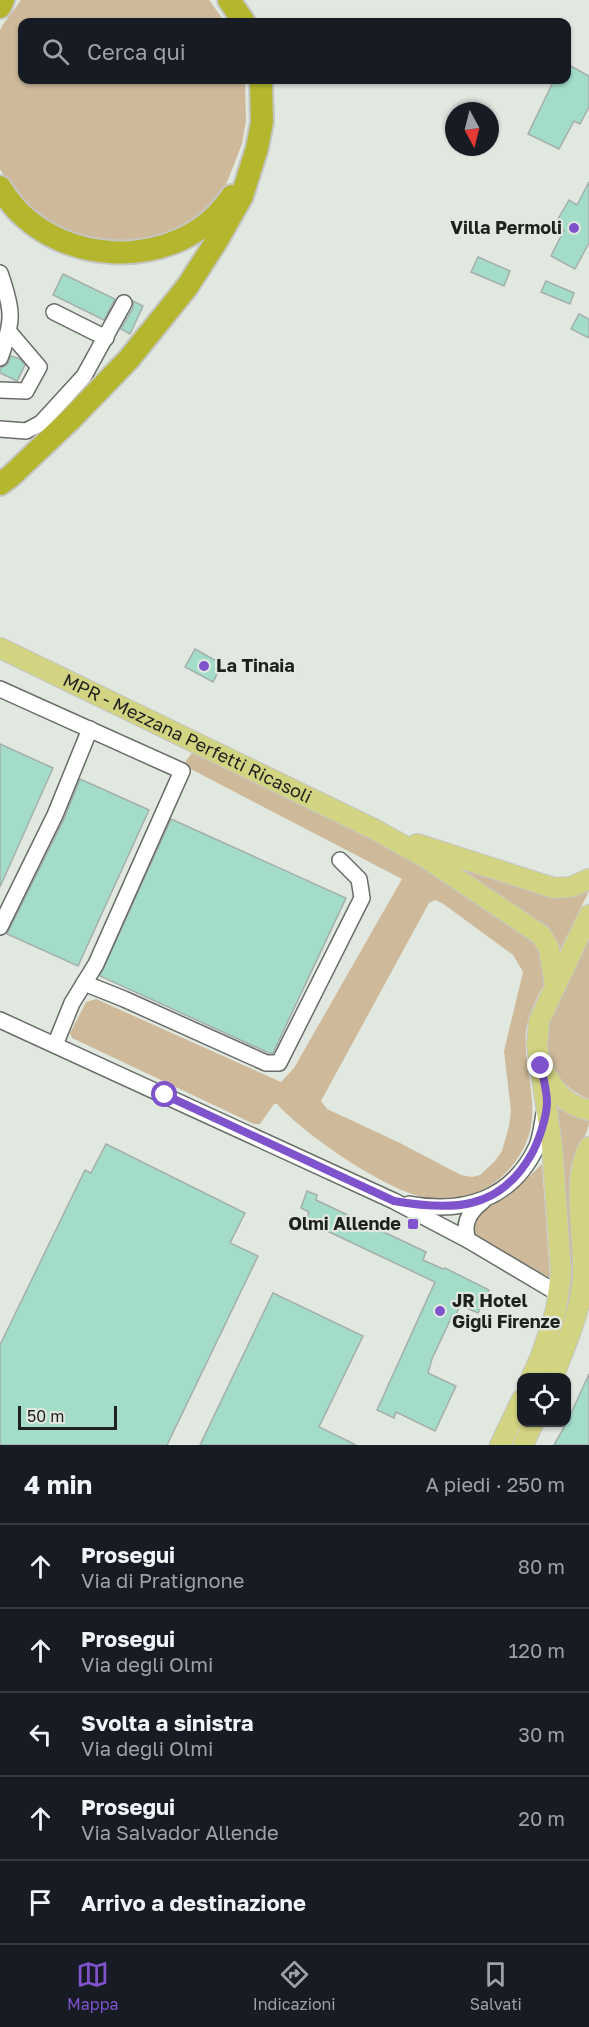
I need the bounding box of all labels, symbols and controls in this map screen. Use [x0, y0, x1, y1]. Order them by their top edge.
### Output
search box [18, 18, 571, 84]
icon: search [39, 35, 72, 68]
text: Cerca qui [87, 38, 186, 65]
north arrow [445, 102, 499, 156]
place label: Villa Permoli [450, 216, 562, 238]
marker: Villa Permoli [567, 221, 581, 235]
place label: La Tinaia [216, 654, 295, 676]
marker: La Tinaia [197, 659, 211, 673]
street label: MPR - Mezzana Perfetti Ricasoli [60, 668, 316, 807]
route end [527, 1052, 553, 1078]
route start [151, 1081, 177, 1107]
place label: Olmi Allende [288, 1212, 401, 1234]
marker: Olmi Allende [406, 1217, 420, 1231]
place label: JR Hotel Gigli Firenze [452, 1289, 561, 1332]
marker: JR Hotel Gigli Firenze [433, 1304, 447, 1318]
map controls [517, 1373, 571, 1427]
button: locate [517, 1373, 571, 1427]
scale bar [18, 1403, 117, 1430]
text: 50 m [27, 1406, 64, 1426]
text: 4 min [24, 1469, 92, 1500]
text: A piedi · 250 m [425, 1472, 565, 1496]
text: Prosegui [81, 1541, 175, 1568]
icon: ahead [24, 1550, 57, 1583]
text: 80 m [518, 1554, 565, 1578]
text: Via di Pratignone [81, 1568, 244, 1592]
text: Prosegui [81, 1625, 175, 1652]
icon: ahead [24, 1634, 57, 1667]
text: 120 m [509, 1638, 565, 1662]
text: Via degli Olmi [81, 1652, 213, 1676]
text: Svolta a sinistra [81, 1709, 253, 1736]
icon: left [24, 1718, 57, 1751]
text: 30 m [518, 1722, 565, 1746]
text: Via degli Olmi [81, 1736, 213, 1760]
text: Prosegui [81, 1793, 175, 1820]
icon: ahead [24, 1802, 57, 1835]
text: 20 m [518, 1806, 565, 1830]
text: Via Salvador Allende [81, 1820, 279, 1844]
icon: arrive [24, 1886, 57, 1919]
text: Arrivo a destinazione [81, 1889, 306, 1916]
tab: Mappa [67, 1958, 119, 2014]
tab: Indicazioni [253, 1958, 336, 2014]
tab: Salvati [470, 1958, 522, 2014]

